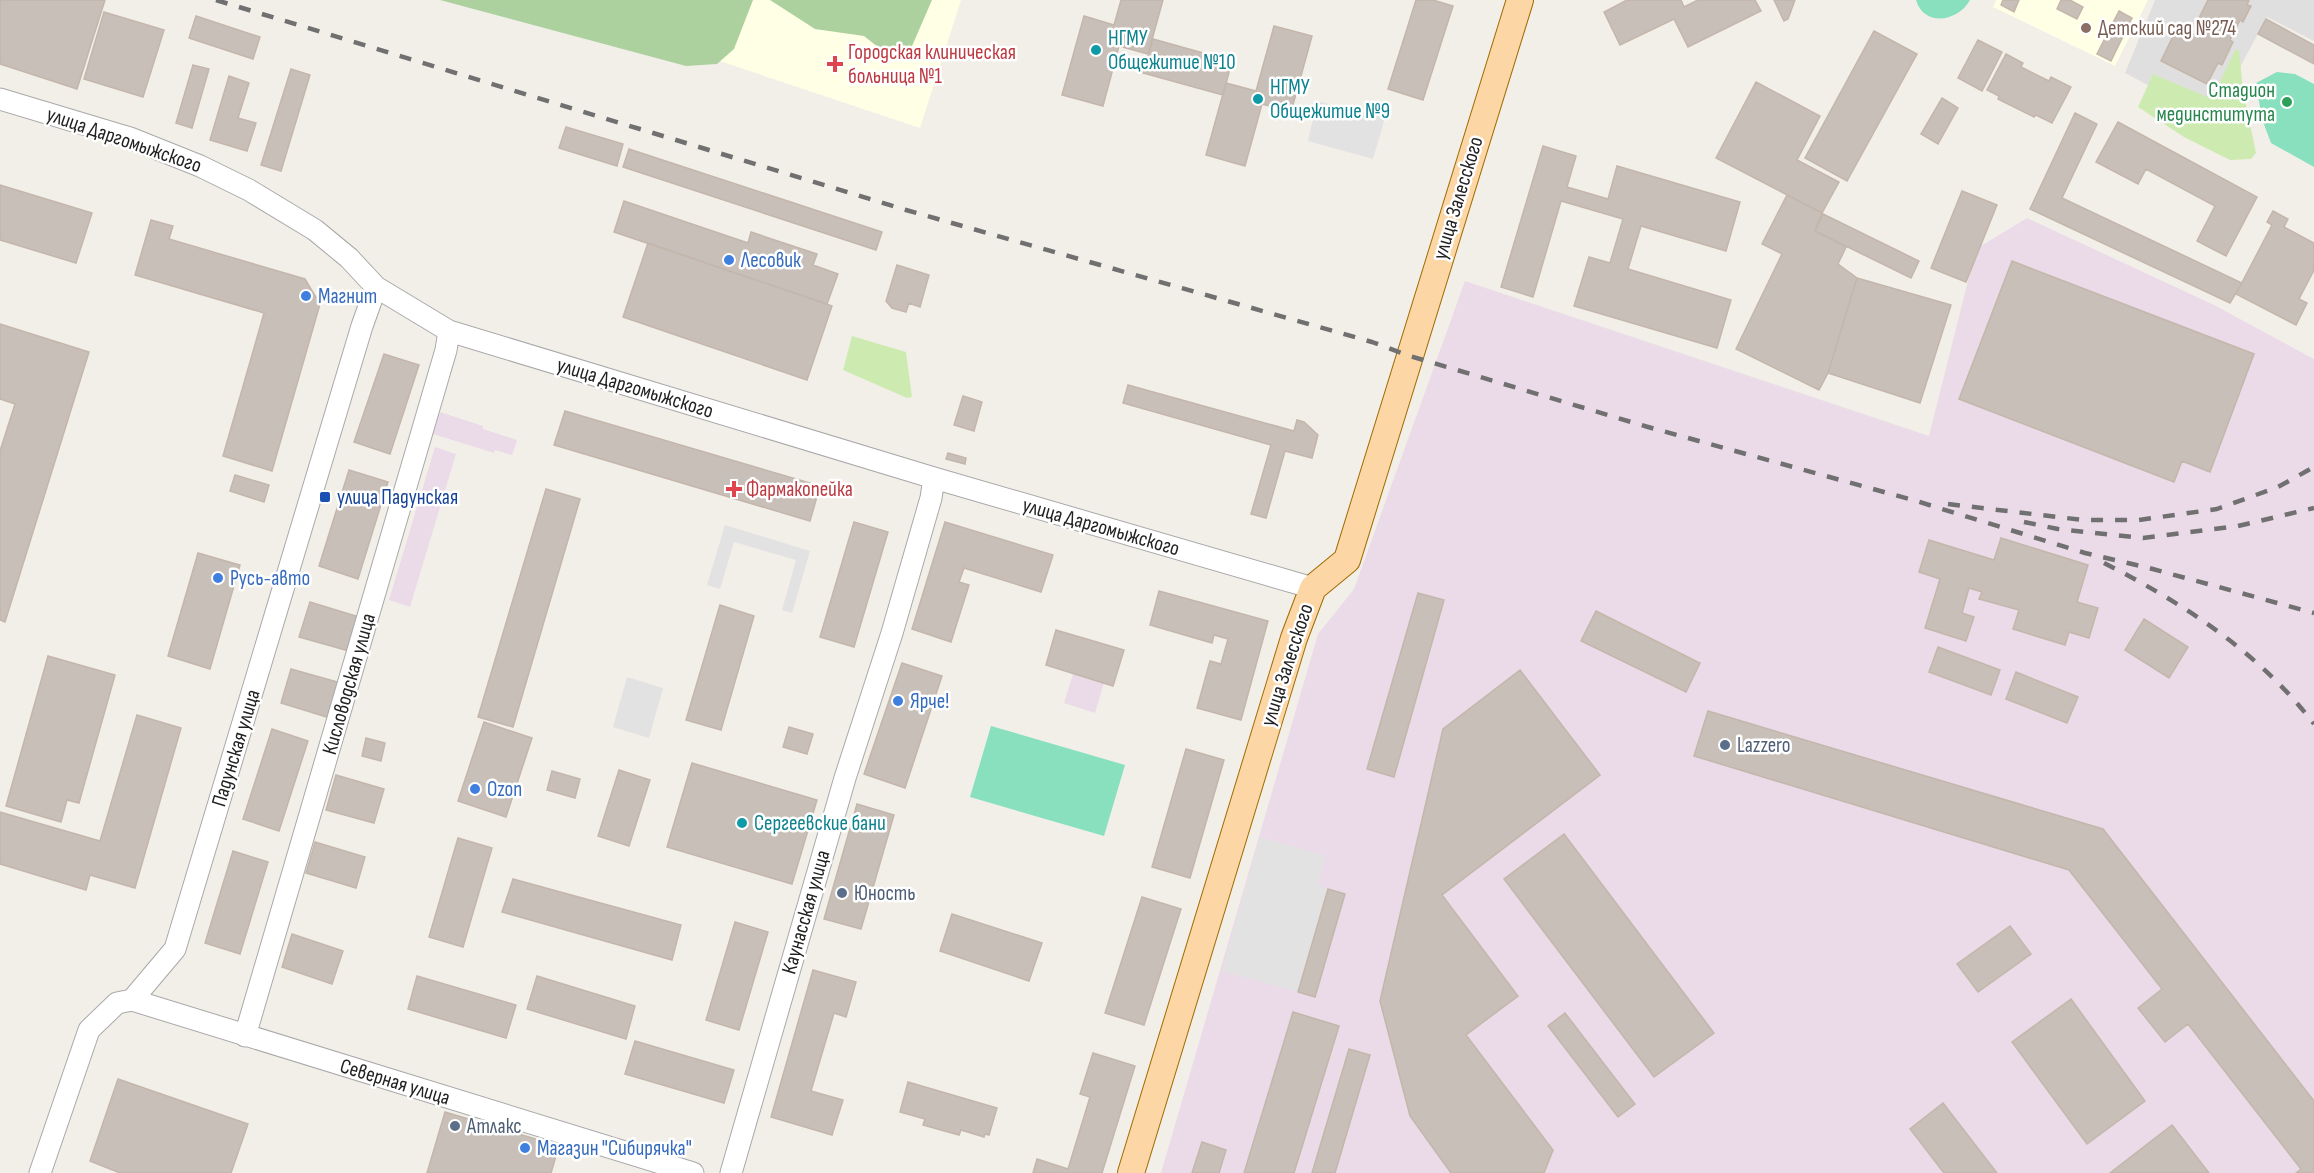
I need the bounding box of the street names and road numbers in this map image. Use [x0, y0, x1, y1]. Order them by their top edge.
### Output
street label: улица Даргомыжского [43, 102, 205, 178]
street label: улица Залесского [1427, 134, 1489, 262]
street label: улица Даргомыжского [554, 352, 716, 424]
street label: улица Даргомыжского [1020, 493, 1182, 561]
street label: улица Залесского [1255, 601, 1319, 729]
street label: Кисловодская улица [317, 611, 381, 757]
street label: Падунская улица [206, 686, 266, 810]
street label: Каунасская улица [776, 847, 836, 977]
street label: Северная улица [337, 1053, 453, 1111]

